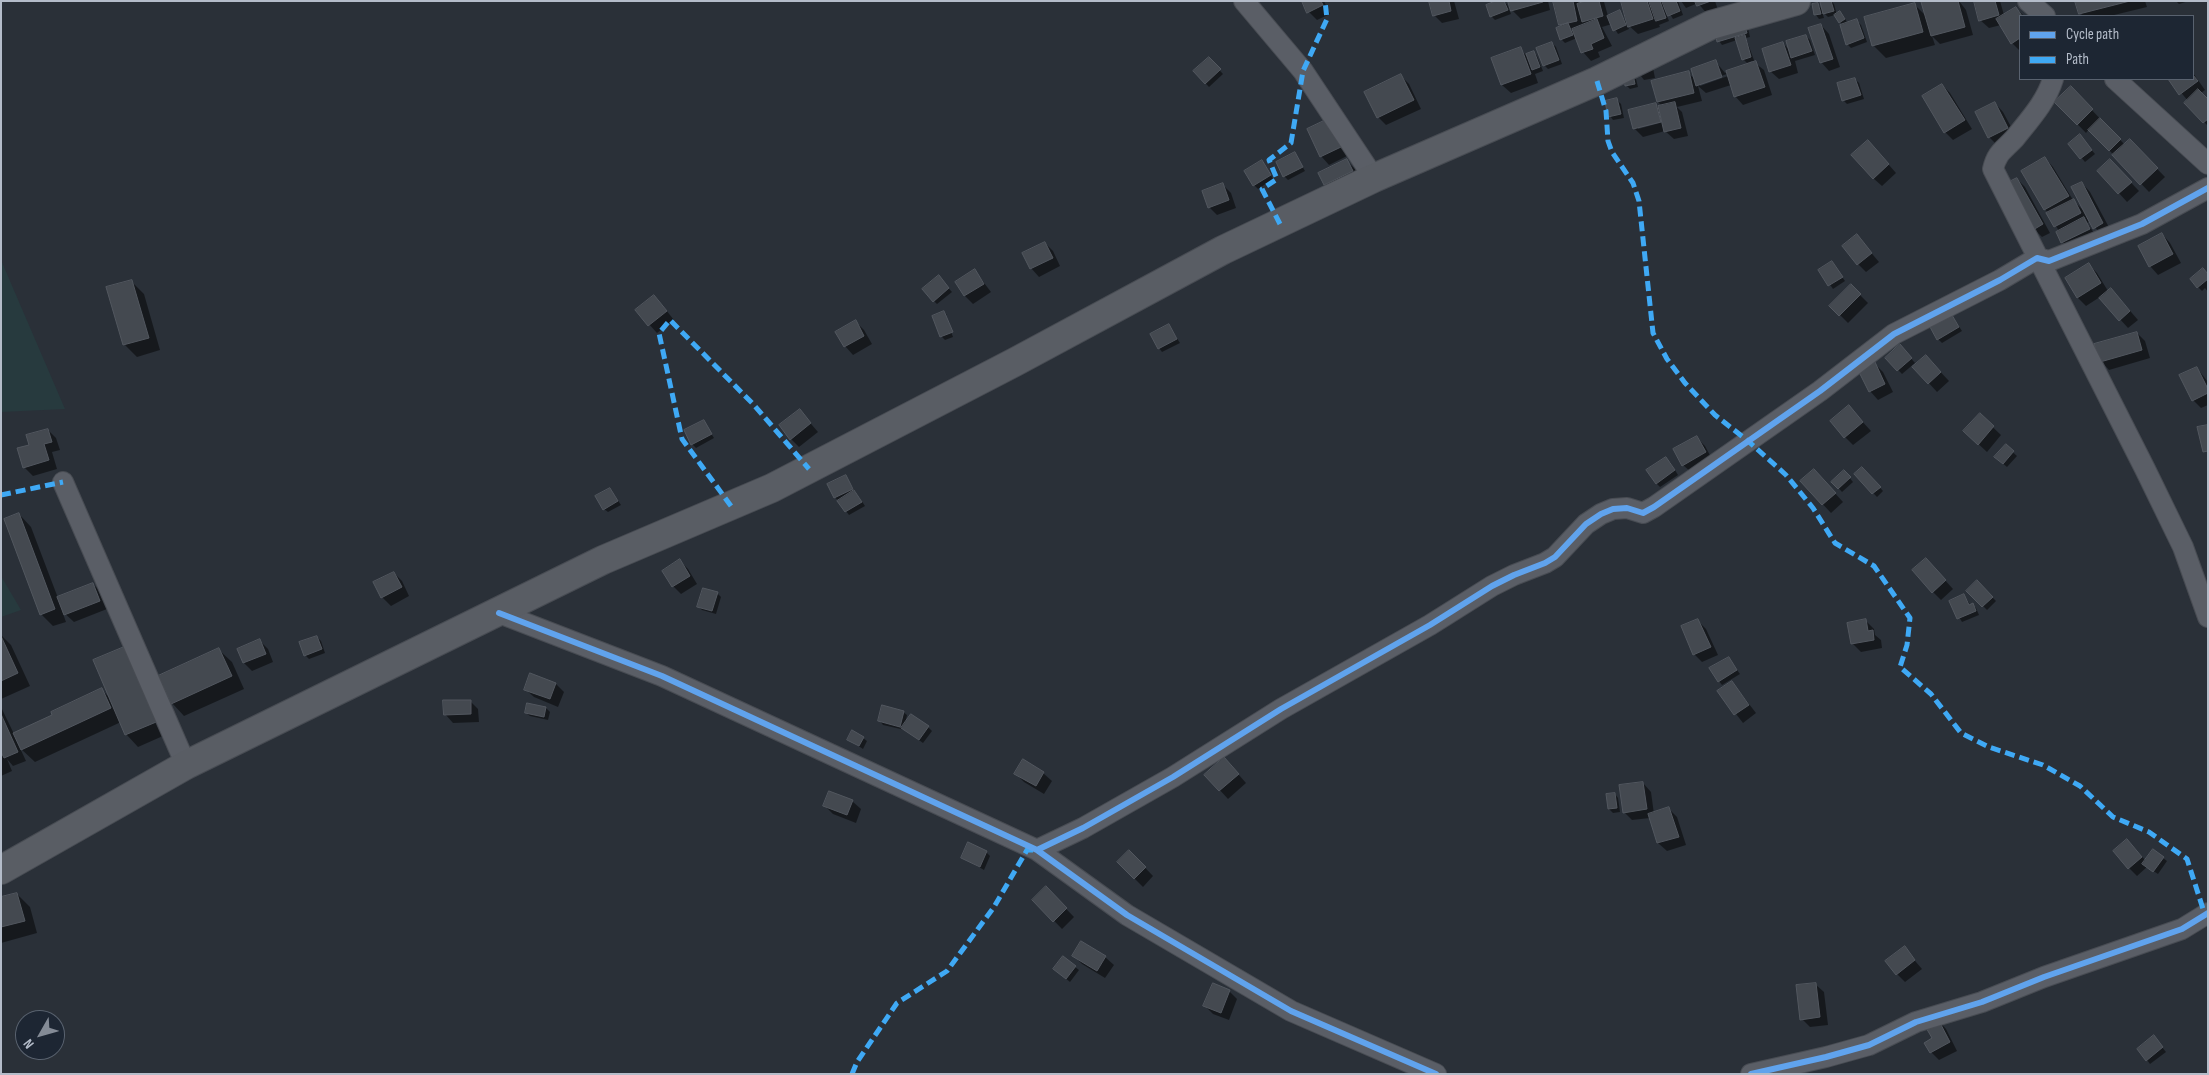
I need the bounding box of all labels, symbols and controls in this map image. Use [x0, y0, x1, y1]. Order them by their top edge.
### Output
legend [2019, 15, 2194, 80]
text: Cycle path [2066, 25, 2119, 44]
text: Path [2066, 50, 2089, 69]
north arrow [15, 1010, 65, 1060]
text: N [20, 1036, 38, 1052]

